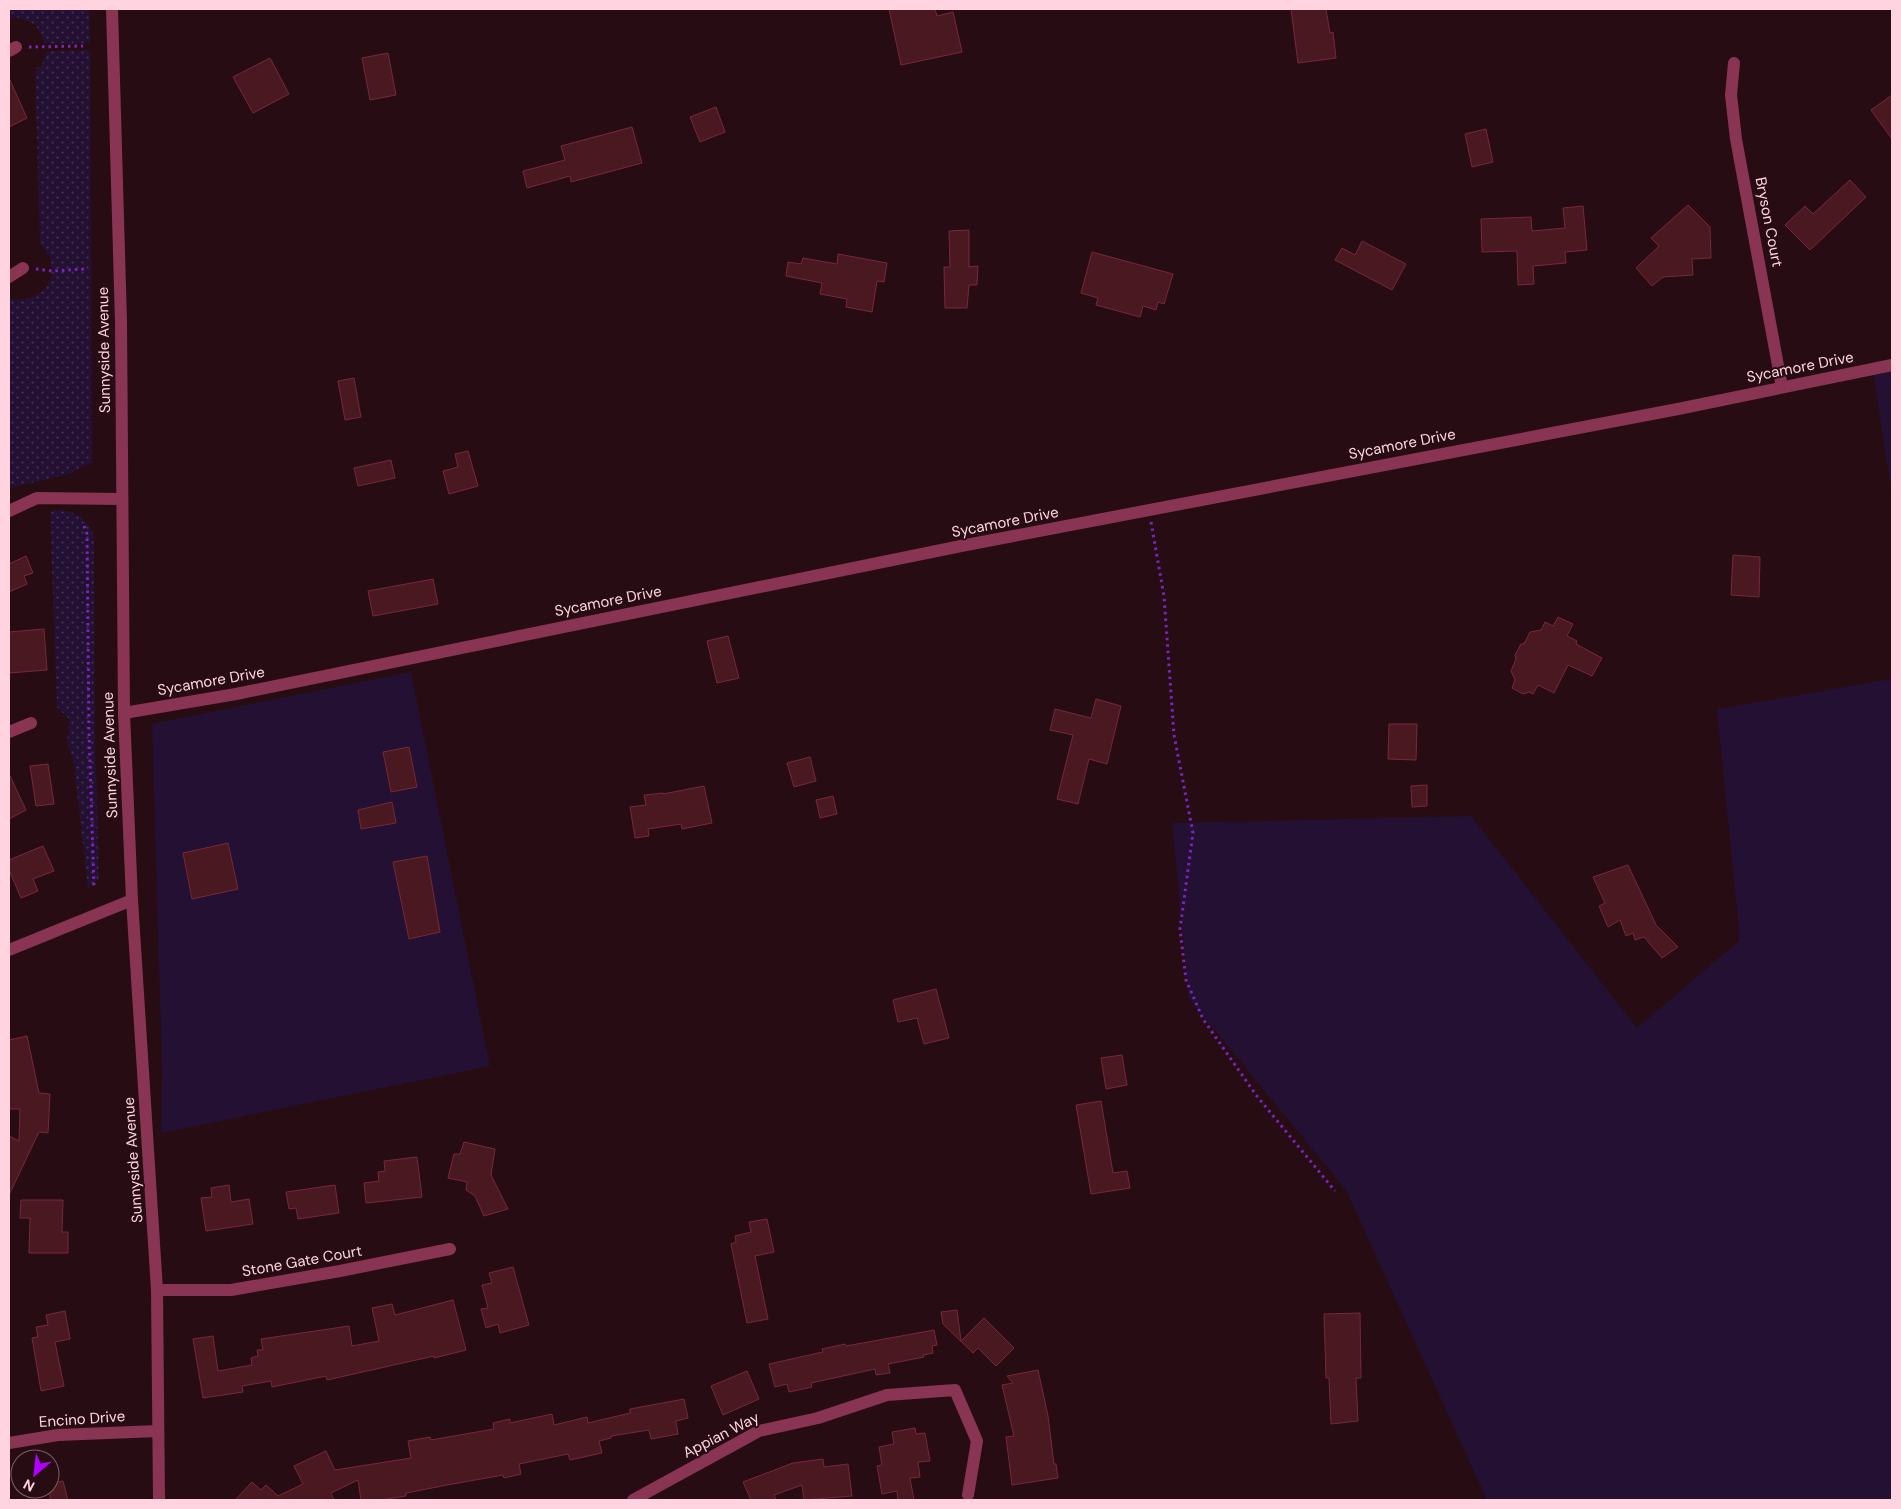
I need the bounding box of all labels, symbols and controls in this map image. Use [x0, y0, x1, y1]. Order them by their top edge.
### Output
street label: Bryson Court [1750, 175, 1788, 269]
street label: Sunnyside Avenue [93, 287, 115, 413]
street label: Sycamore Drive [1745, 347, 1855, 387]
street label: Sycamore Drive [1347, 424, 1457, 464]
street label: Sycamore Drive [950, 502, 1060, 542]
street label: Sycamore Drive [553, 581, 663, 621]
street label: Sycamore Drive [156, 662, 266, 700]
street label: Sunnyside Avenue [98, 692, 122, 818]
street label: Sunnyside Avenue [119, 1096, 147, 1224]
street label: Stone Gate Court [240, 1241, 364, 1281]
street label: Encino Drive [38, 1406, 126, 1432]
street label: Appian Way [679, 1407, 763, 1463]
north arrow [10, 1449, 60, 1499]
text: N [20, 1475, 38, 1496]

